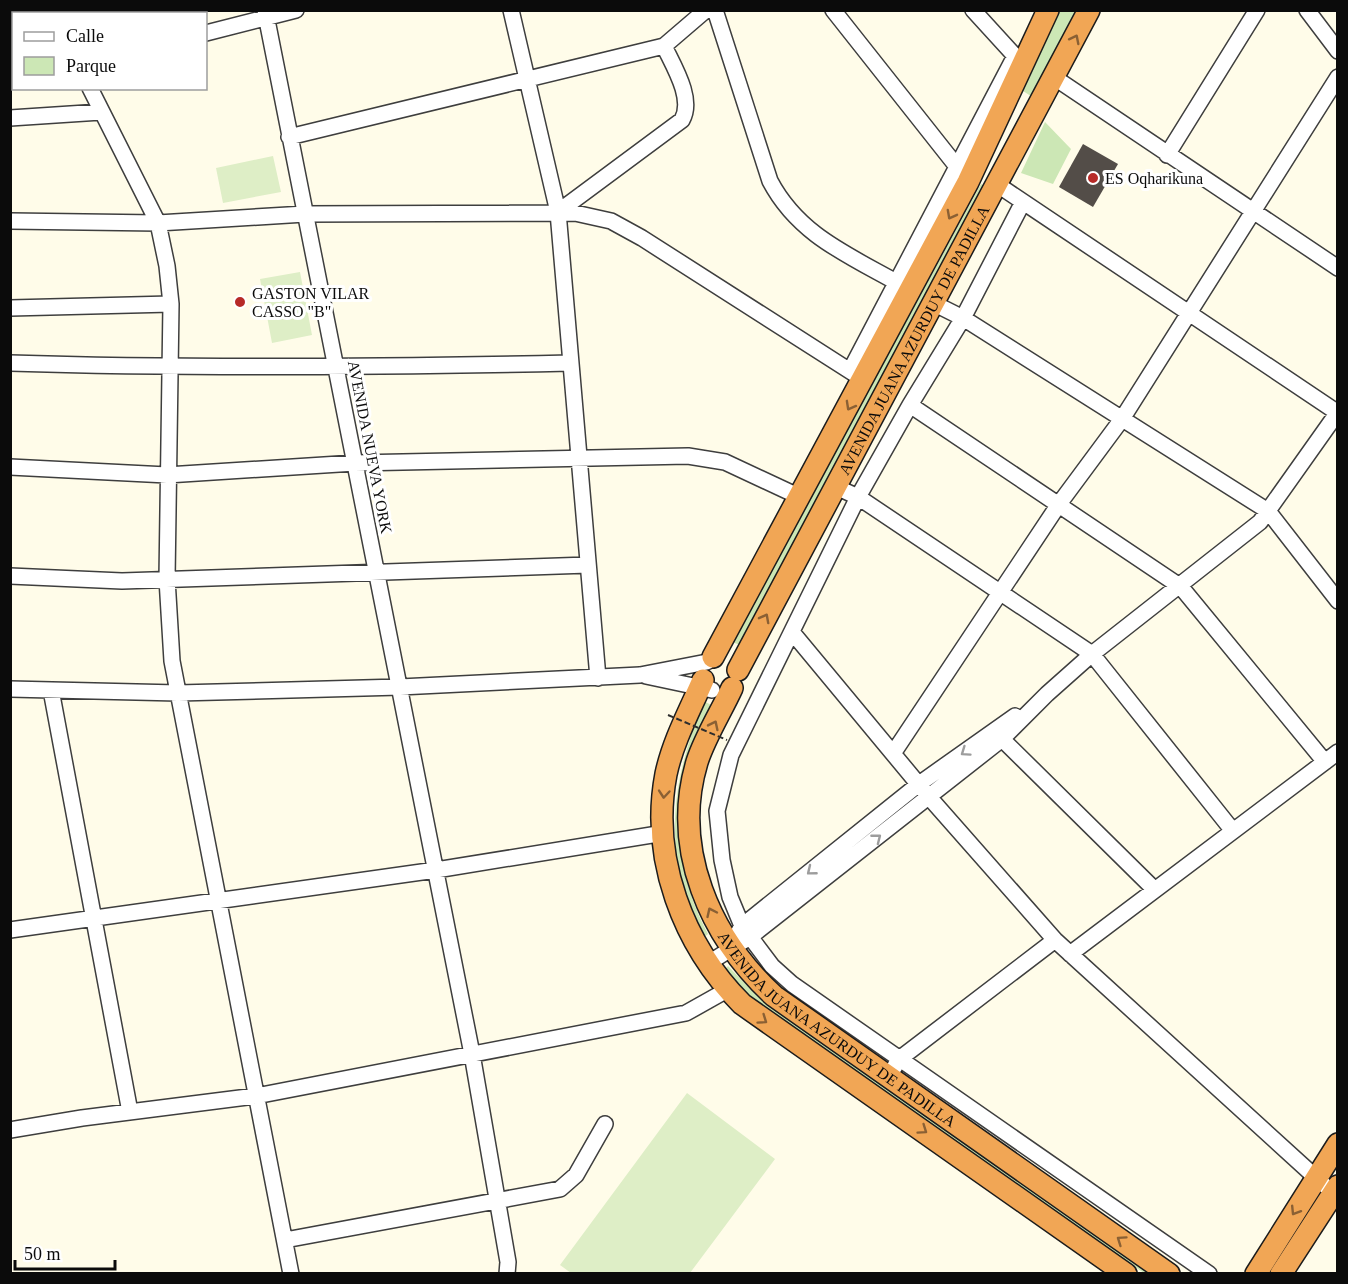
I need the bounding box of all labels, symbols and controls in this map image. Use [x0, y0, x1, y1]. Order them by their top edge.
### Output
legend [12, 12, 207, 90]
text: Calle [66, 26, 104, 46]
one-way arrow [1068, 34, 1079, 45]
text: Parque [66, 56, 116, 76]
place label: ES Oqharikuna [1105, 170, 1203, 188]
marker: ES Oqharikuna [1086, 171, 1100, 185]
street label: AVENIDA JUANA AZURDUY DE PADILLA [835, 202, 992, 477]
one-way arrow [946, 209, 958, 220]
place label: GASTON VILAR CASSO "B" [252, 285, 370, 320]
marker: GASTON VILAR CASSO "B" [233, 295, 247, 309]
street label: AVENIDA NUEVA YORK [345, 359, 395, 535]
one-way arrow [846, 400, 857, 410]
one-way arrow [758, 614, 769, 624]
one-way arrow [707, 720, 719, 731]
one-way arrow [960, 745, 971, 756]
one-way arrow [658, 790, 671, 799]
one-way arrow [870, 834, 881, 845]
one-way arrow [806, 864, 817, 875]
one-way arrow [706, 907, 718, 918]
street label: AVENIDA JUANA AZURDUY DE PADILLA [715, 928, 960, 1130]
one-way arrow [756, 1013, 767, 1024]
one-way arrow [917, 1123, 928, 1134]
one-way arrow [1290, 1205, 1302, 1215]
scale bar [15, 1233, 116, 1271]
one-way arrow [1117, 1236, 1128, 1247]
text: 50 m [24, 1244, 61, 1264]

